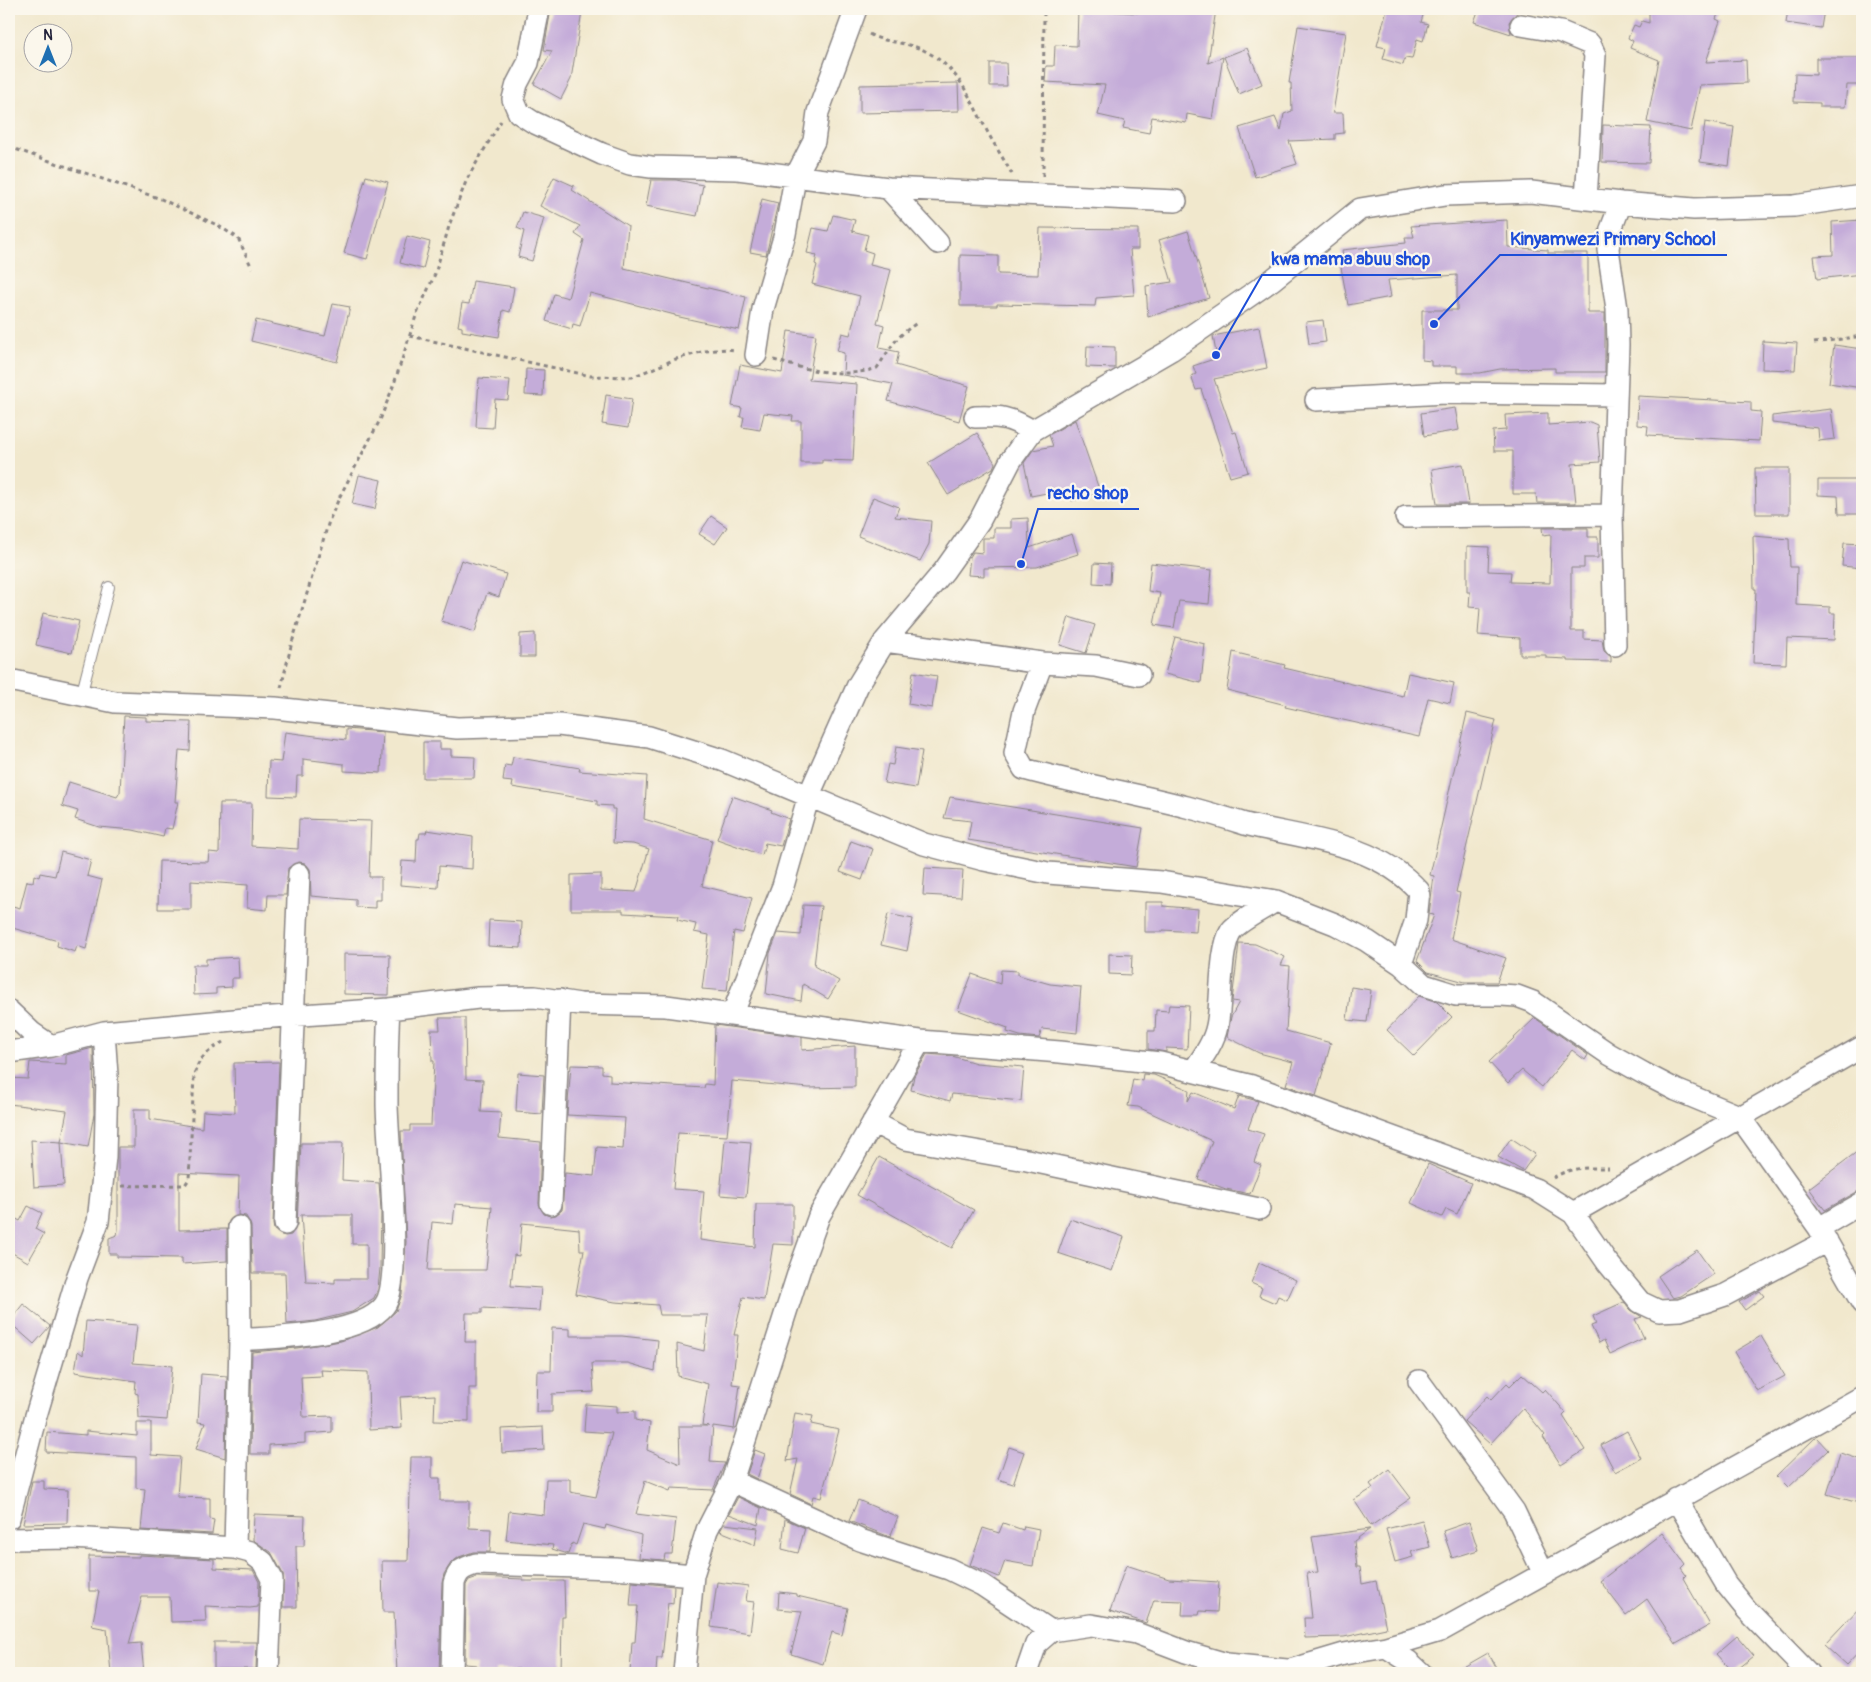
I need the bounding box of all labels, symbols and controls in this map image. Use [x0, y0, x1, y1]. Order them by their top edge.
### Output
north arrow [22, 22, 72, 72]
text: N [43, 27, 53, 44]
callout: Kinyamwezi Primary School [1500, 222, 1727, 255]
text: Kinyamwezi Primary School [1510, 228, 1716, 251]
callout: kwa mama abuu shop [1262, 242, 1441, 275]
text: kwa mama abuu shop [1271, 248, 1431, 271]
callout: recho shop [1038, 476, 1139, 509]
text: recho shop [1048, 482, 1129, 505]

